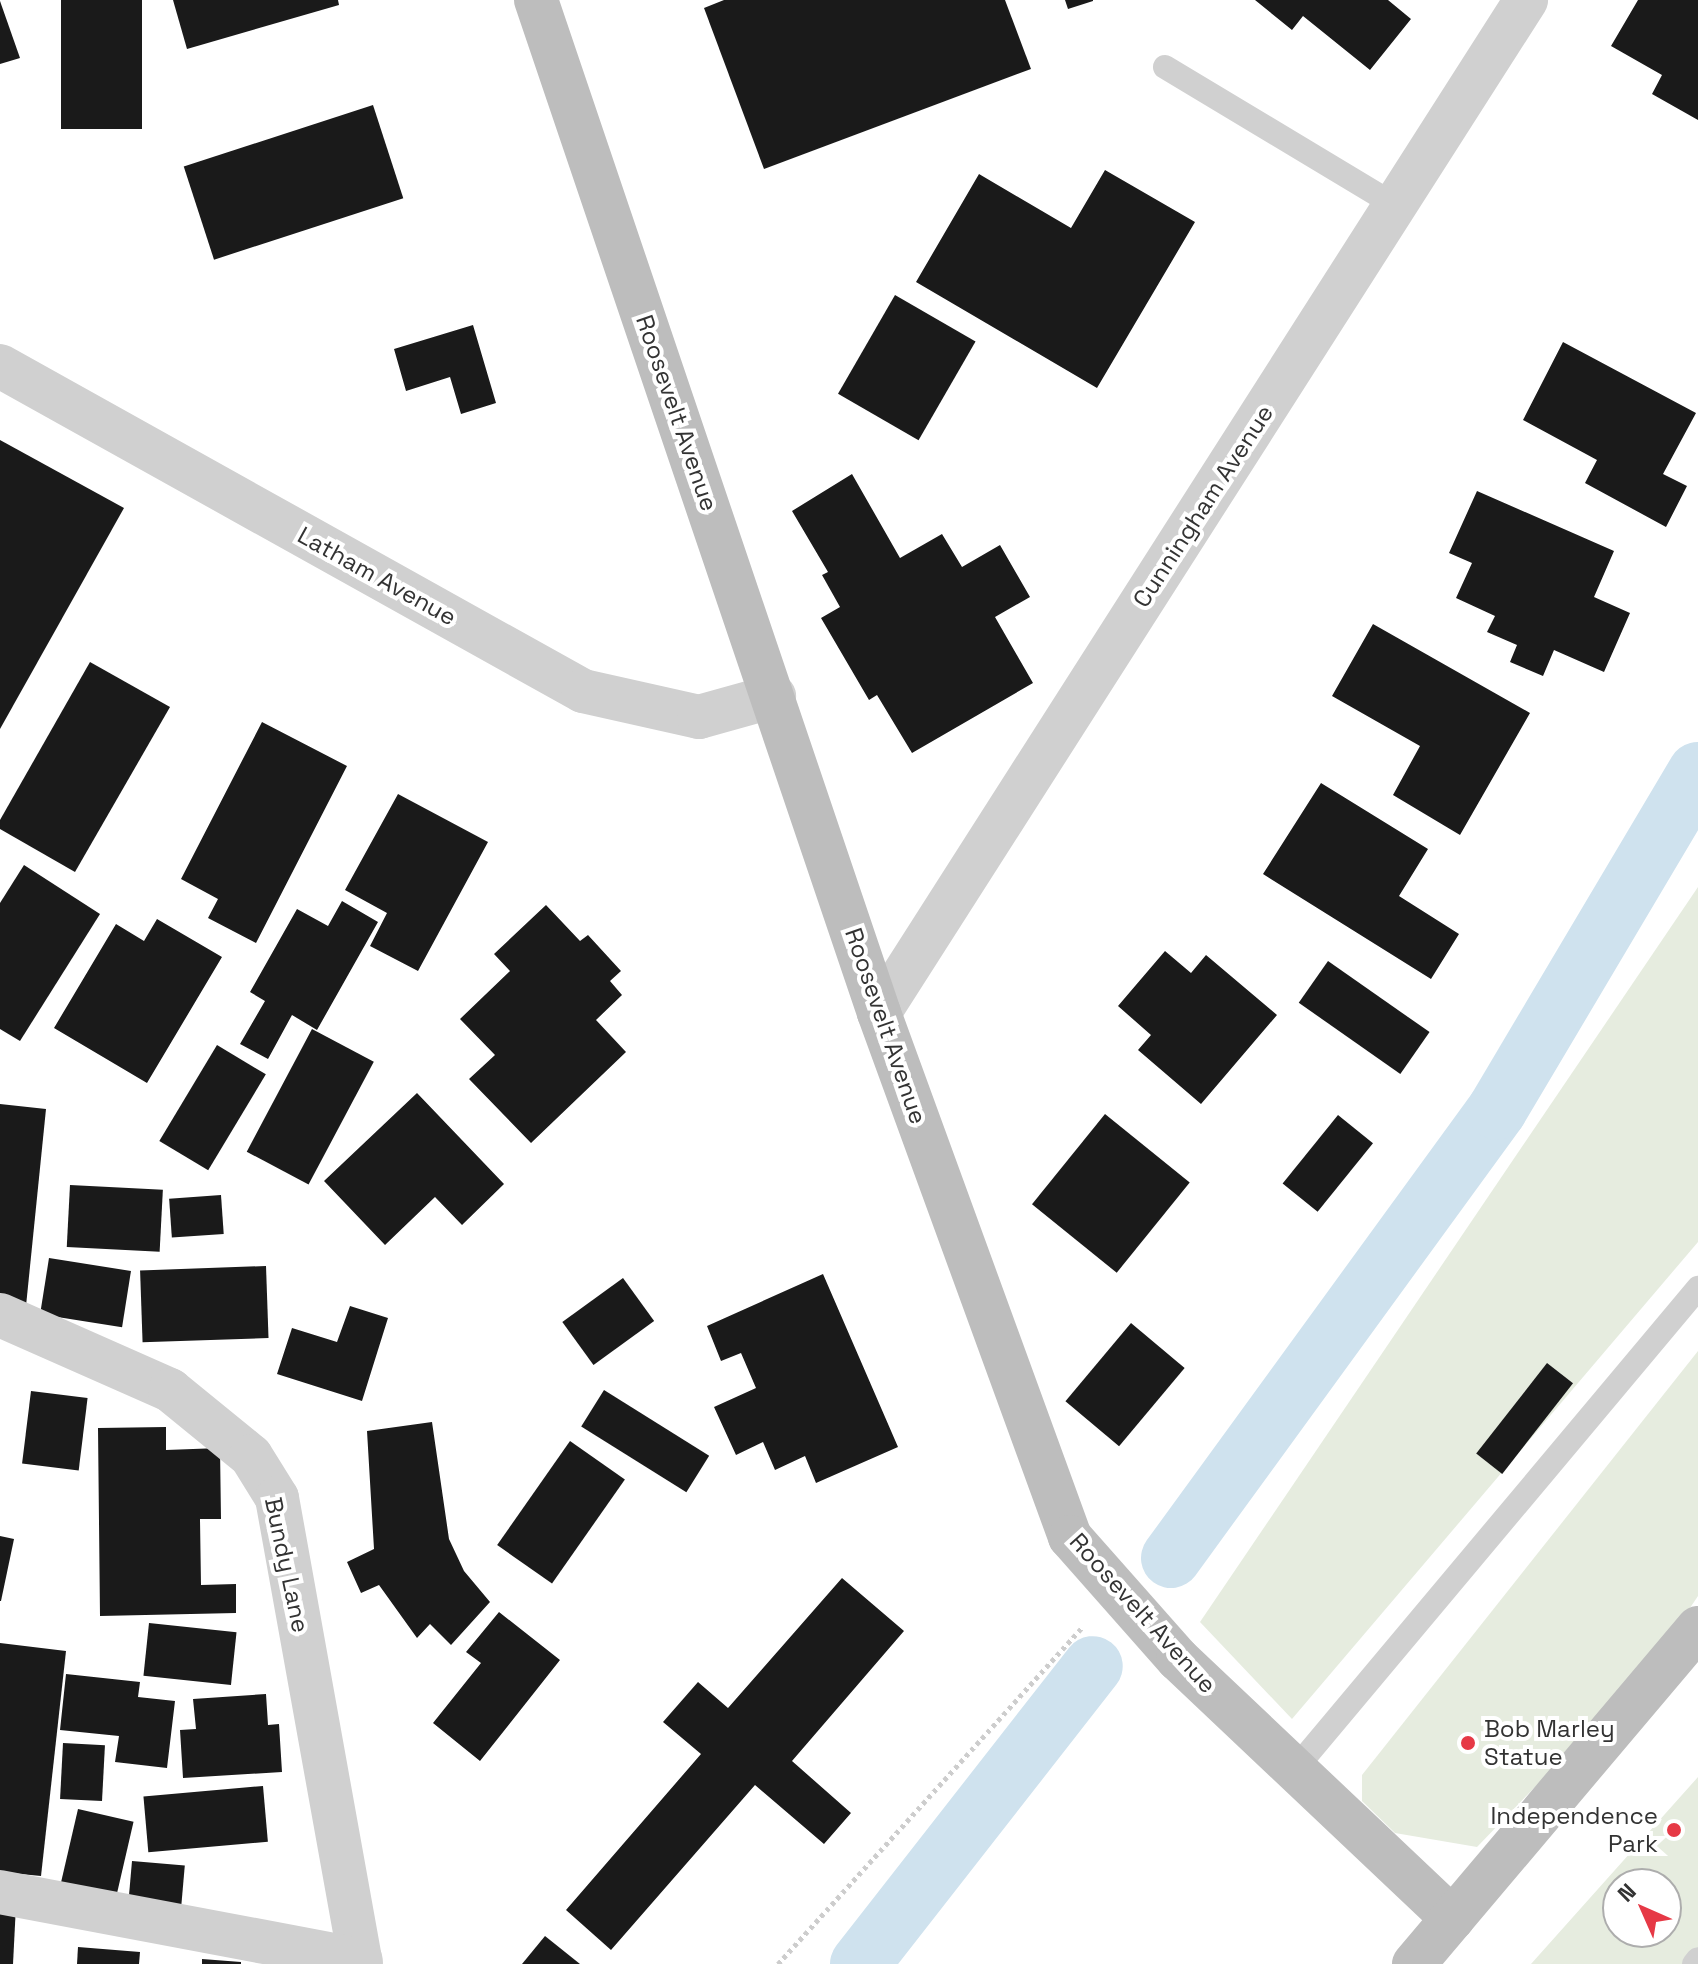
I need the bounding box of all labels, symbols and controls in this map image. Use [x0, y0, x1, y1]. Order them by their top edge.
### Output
street label: Roosevelt Avenue [630, 311, 724, 515]
street label: Cunningham Avenue [1127, 399, 1279, 613]
street label: Latham Avenue [292, 520, 462, 632]
street label: Roosevelt Avenue [839, 924, 933, 1128]
street label: Bundy Lane [259, 1495, 315, 1635]
street label: Roosevelt Avenue [1063, 1527, 1223, 1699]
place label: Bob Marley Statue [1484, 1715, 1615, 1771]
marker: Bob Marley Statue [1459, 1734, 1477, 1752]
place label: Independence Park [1490, 1802, 1658, 1858]
marker: Independence Park [1665, 1821, 1683, 1839]
north arrow [1602, 1868, 1682, 1948]
text: N [1611, 1877, 1642, 1908]

